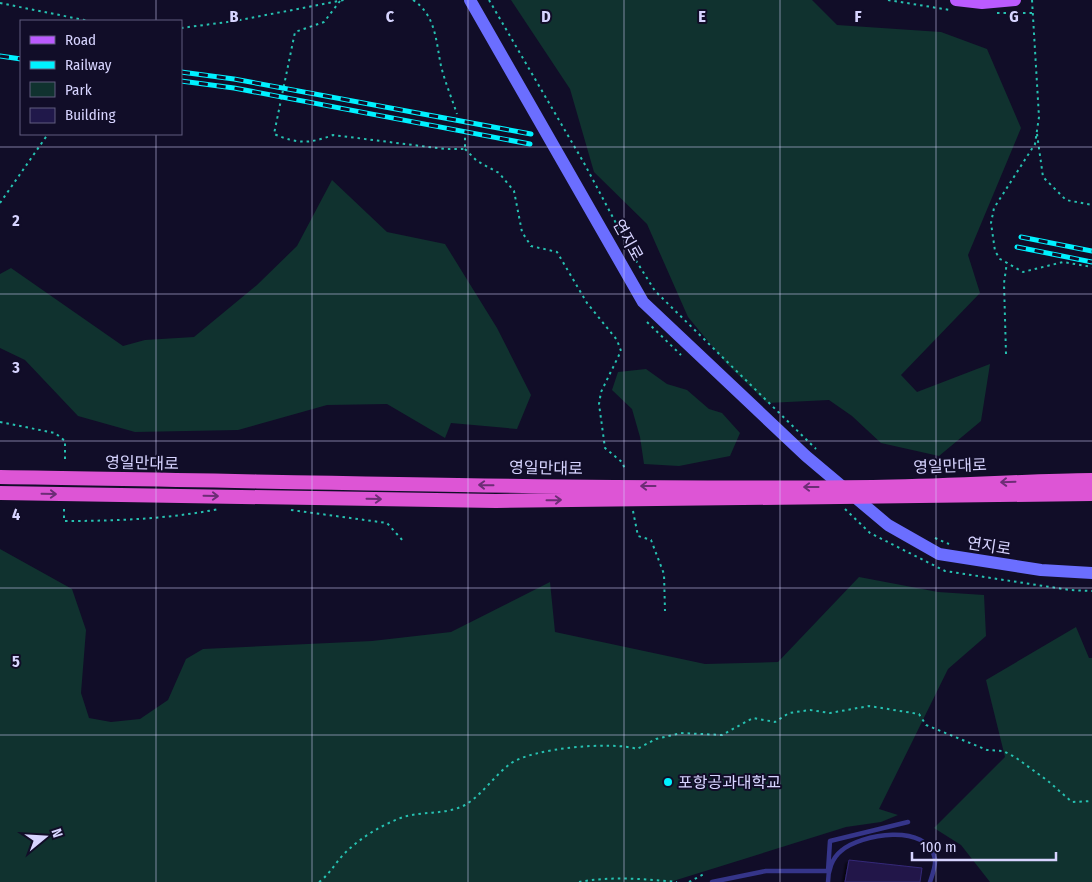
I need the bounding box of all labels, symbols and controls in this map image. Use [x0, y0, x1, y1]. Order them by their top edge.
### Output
text: B [230, 7, 239, 26]
text: C [386, 7, 395, 26]
text: D [541, 7, 551, 26]
text: E [698, 7, 706, 26]
text: F [854, 7, 862, 26]
text: G [1009, 7, 1019, 26]
legend [20, 20, 182, 135]
text: Road [65, 31, 96, 49]
text: Railway [65, 56, 112, 74]
text: Park [65, 81, 92, 99]
text: Building [65, 106, 116, 124]
text: 2 [11, 211, 20, 230]
street label: 연지로 [609, 216, 647, 264]
text: 3 [11, 358, 20, 377]
street label: 영일만대로 [105, 453, 179, 473]
street label: 영일만대로 [913, 455, 987, 477]
street label: 영일만대로 [509, 458, 583, 478]
one-way arrow [1001, 477, 1017, 486]
one-way arrow [478, 480, 494, 489]
one-way arrow [641, 481, 657, 491]
one-way arrow [803, 482, 820, 492]
one-way arrow [40, 489, 56, 499]
one-way arrow [202, 491, 219, 501]
one-way arrow [365, 494, 381, 504]
one-way arrow [545, 495, 561, 505]
text: 4 [12, 505, 20, 524]
street label: 연지로 [966, 533, 1013, 559]
text: 5 [12, 652, 20, 671]
place label: 포항공과대학교 [678, 773, 781, 792]
marker: 포항공과대학교 [662, 776, 674, 788]
north arrow [20, 812, 70, 862]
text: N [48, 827, 66, 840]
scale bar [912, 830, 1056, 862]
text: 100 m [920, 838, 957, 856]

